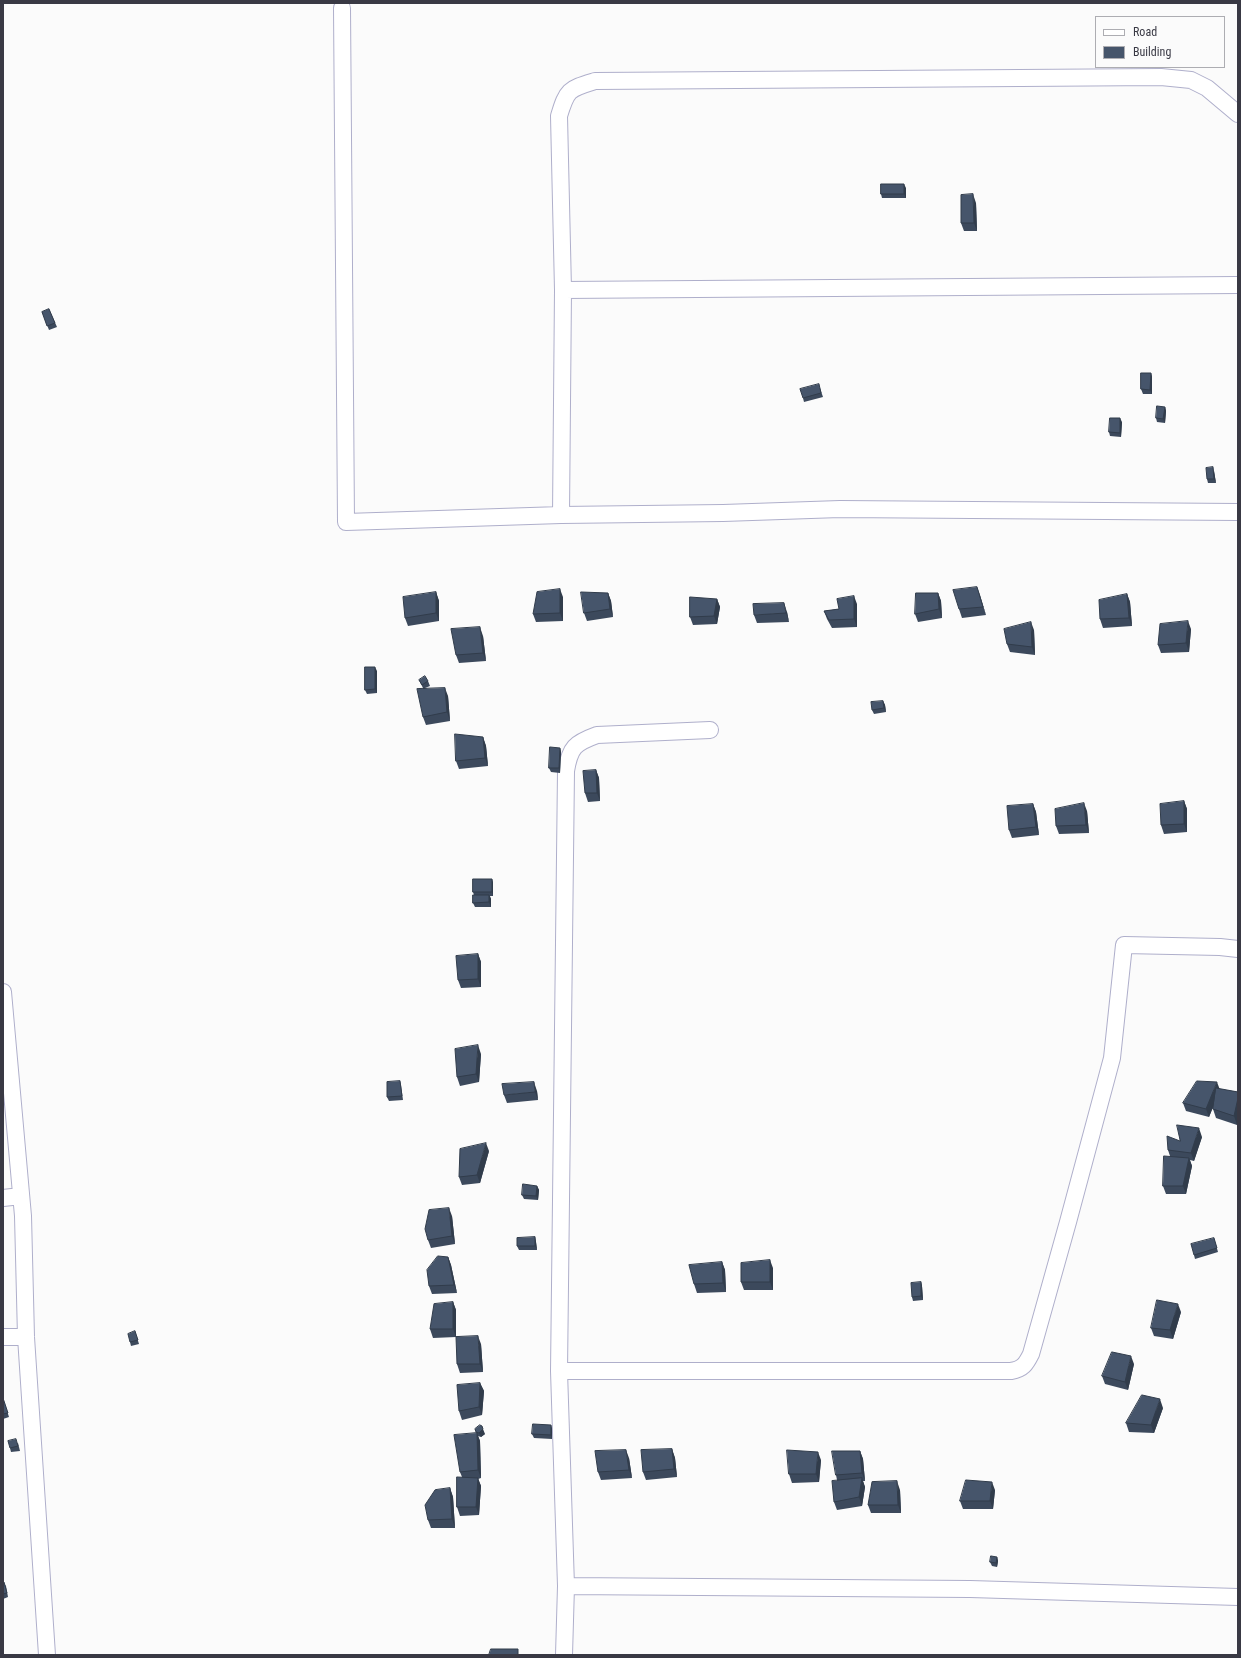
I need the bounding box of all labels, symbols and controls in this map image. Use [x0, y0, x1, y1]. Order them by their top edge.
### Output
legend [1095, 16, 1225, 68]
text: Road [1133, 25, 1157, 39]
text: Building [1133, 45, 1171, 59]

